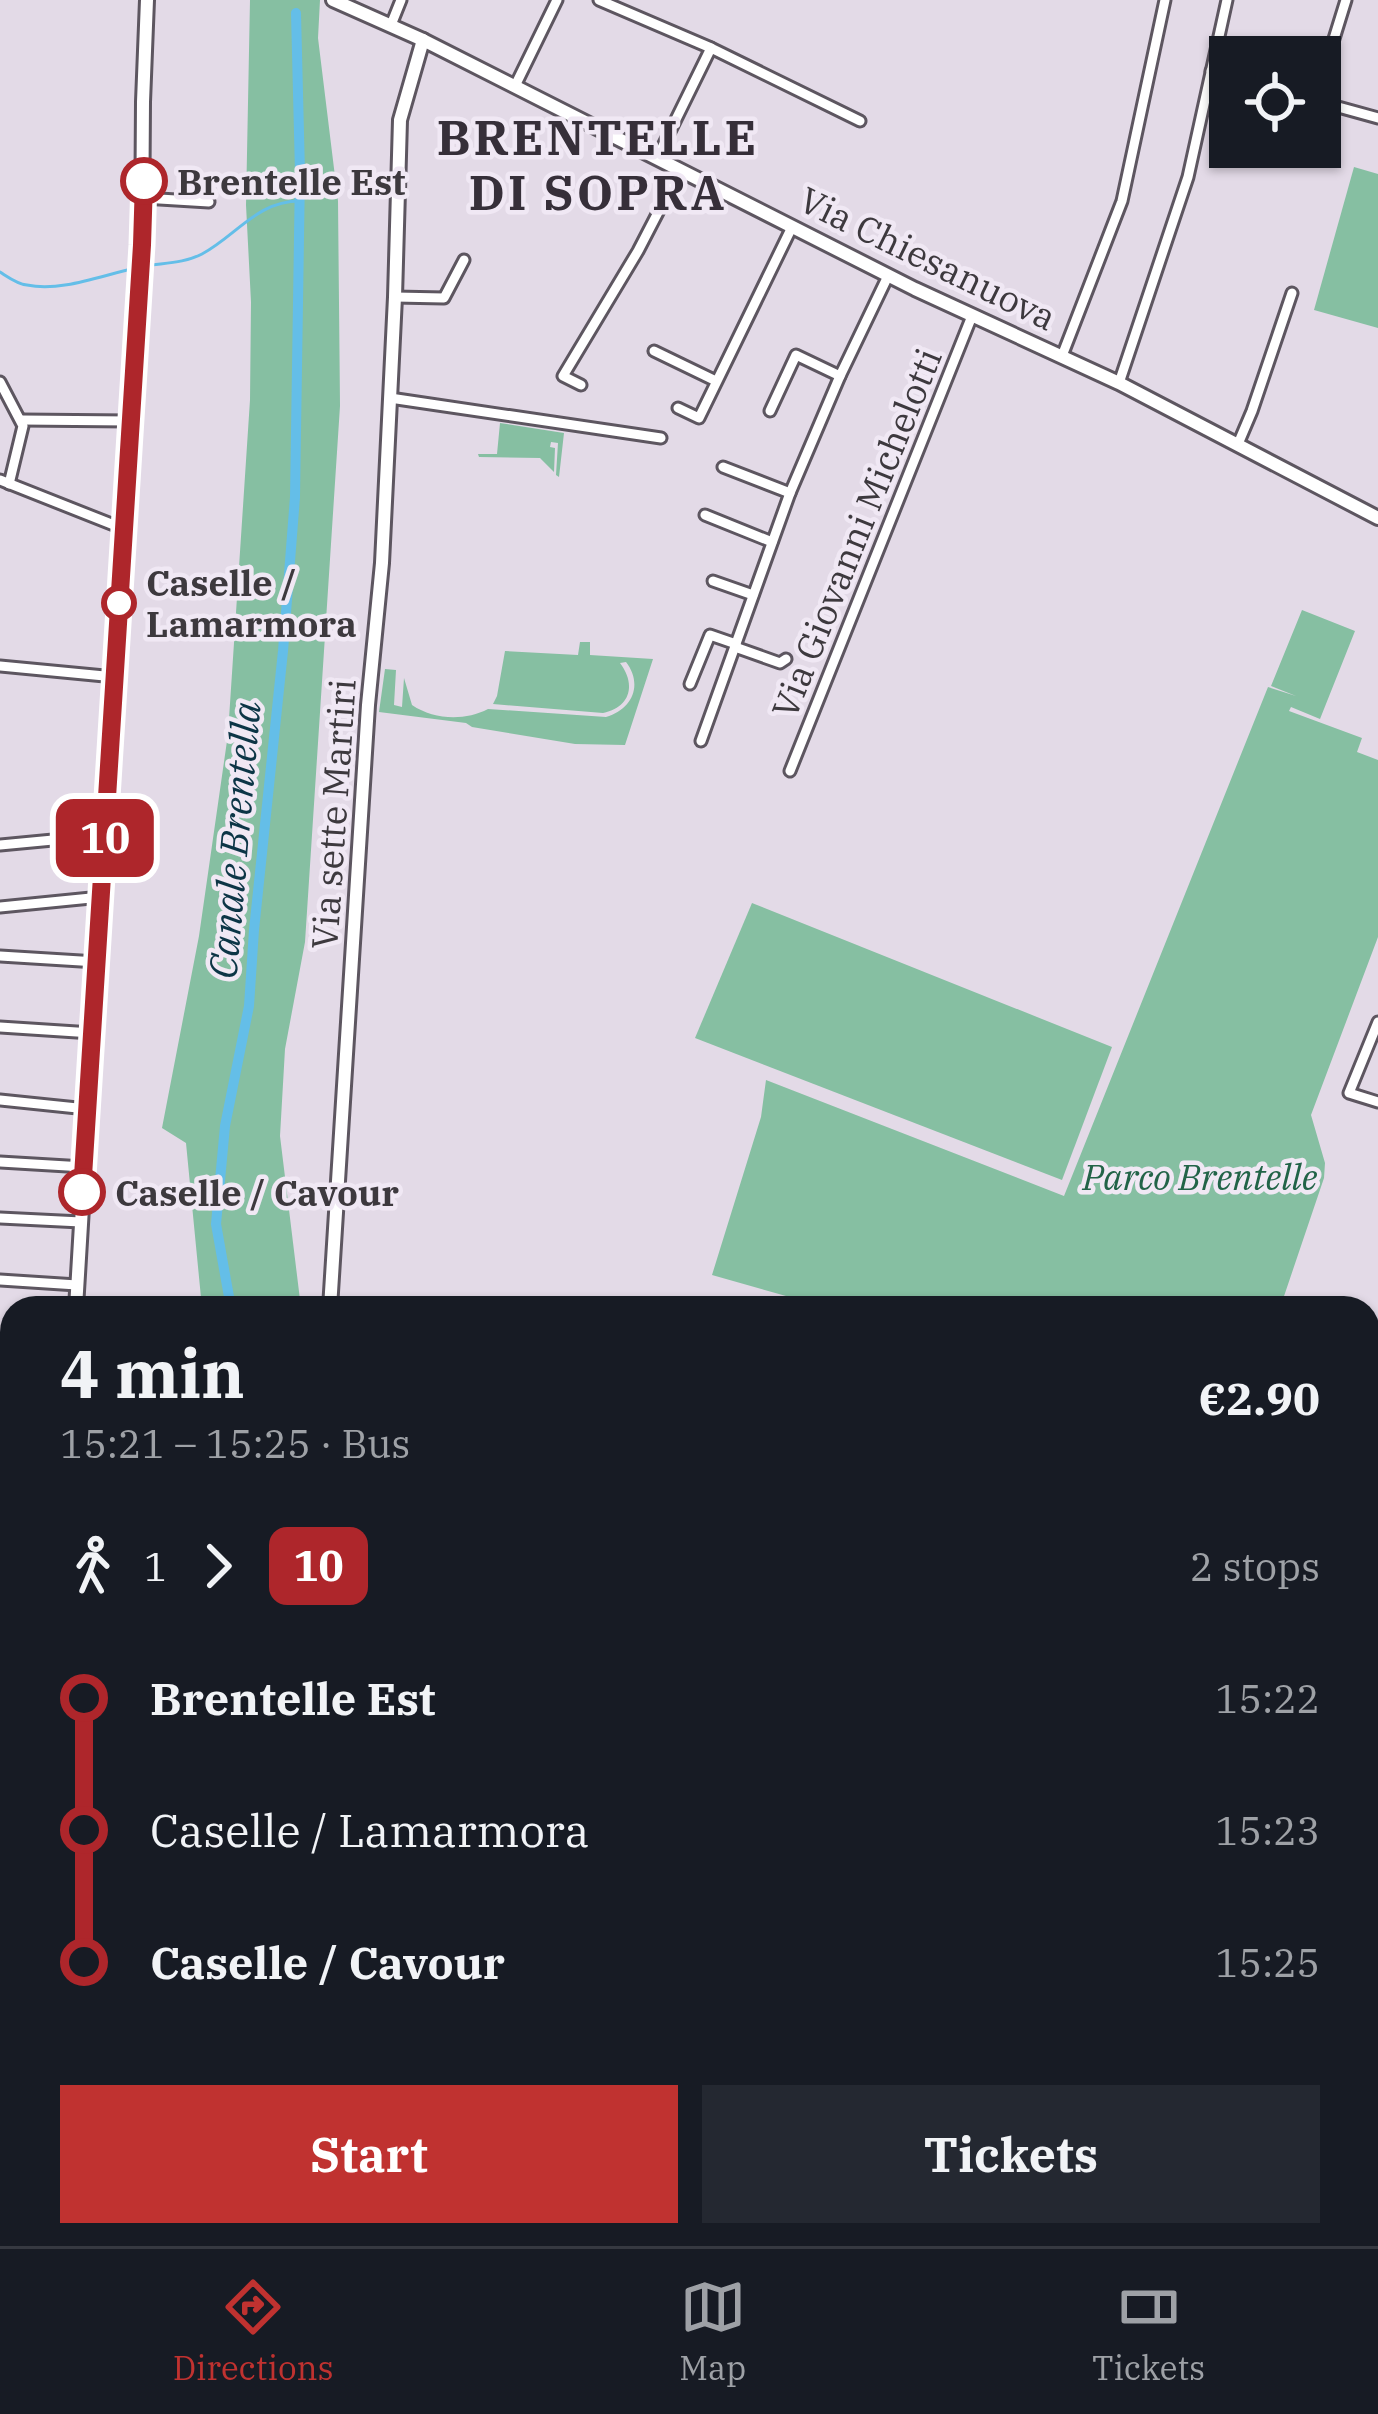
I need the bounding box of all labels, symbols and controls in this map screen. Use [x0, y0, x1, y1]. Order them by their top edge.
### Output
map controls [1209, 36, 1341, 168]
button: locate [1209, 36, 1341, 168]
district label: BRENTELLE DI SOPRA [437, 106, 759, 223]
place label: Brentelle Est [177, 158, 405, 205]
marker: Brentelle Est [122, 159, 166, 203]
street label: Via Chiesanuova [792, 176, 1064, 340]
street label: Via Giovanni Michelotti [760, 341, 952, 725]
place label: Caselle / Lamarmora [146, 559, 357, 647]
marker: Caselle / Lamarmora [103, 587, 135, 619]
street label: Via sette Martiri [300, 677, 366, 951]
water label: Canale Brentella [196, 699, 272, 981]
line badge: 10 [51, 799, 159, 877]
text: 10 [80, 810, 130, 865]
park label: Parco Brentelle [1081, 1153, 1318, 1200]
place label: Caselle / Cavour [115, 1169, 399, 1216]
marker: Caselle / Cavour [60, 1170, 104, 1214]
text: 4 min [60, 1330, 245, 1416]
text: €2.90 [1198, 1369, 1320, 1427]
text: 15:21 – 15:25 · Bus [60, 1418, 410, 1469]
icon: walk [60, 1533, 126, 1599]
icon: forward [185, 1533, 251, 1599]
text: 10 [293, 1538, 344, 1593]
text: 1 [144, 1541, 167, 1592]
text: 2 stops [1190, 1541, 1320, 1592]
text: Brentelle Est [150, 1669, 436, 1727]
text: 15:22 [1215, 1673, 1320, 1724]
text: Caselle / Lamarmora [150, 1801, 589, 1859]
text: 15:23 [1215, 1805, 1320, 1856]
text: Caselle / Cavour [150, 1933, 505, 1991]
text: 15:25 [1215, 1937, 1320, 1988]
button: Start [60, 2085, 678, 2223]
button: Tickets [702, 2085, 1320, 2223]
tab: Directions [173, 2274, 334, 2389]
tab: Map [679, 2274, 746, 2389]
tab: Tickets [1092, 2274, 1205, 2389]

